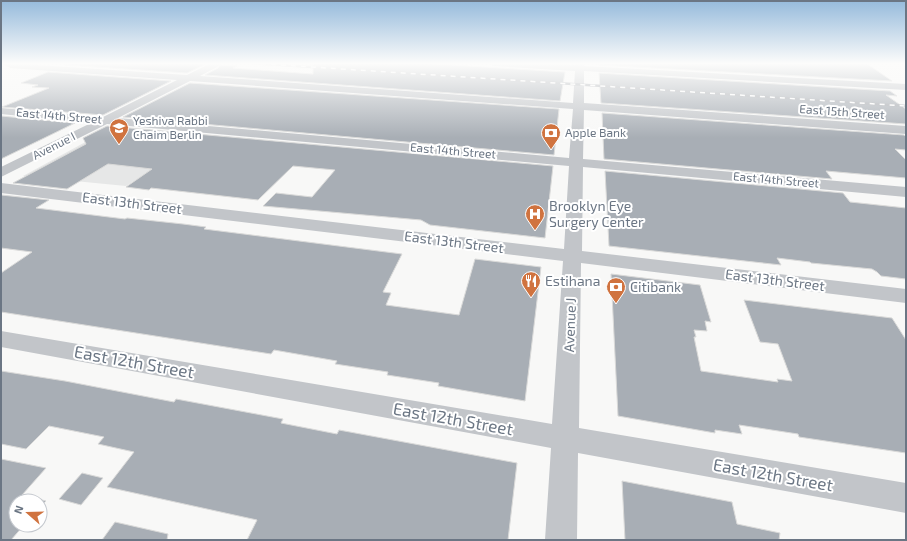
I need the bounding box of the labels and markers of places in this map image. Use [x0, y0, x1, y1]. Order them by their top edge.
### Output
place label: Yeshiva Rabbi Chaim Berlin [133, 113, 208, 141]
school or university icon: Yeshiva Rabbi Chaim Berlin [108, 117, 130, 145]
bank icon: Apple Bank [540, 122, 562, 150]
place label: Apple Bank [565, 125, 626, 139]
place label: Brooklyn Eye Surgery Center [549, 197, 644, 230]
hospital icon: Brooklyn Eye Surgery Center [524, 203, 546, 231]
restaurant icon: Estihana [520, 270, 542, 298]
place label: Estihana [545, 272, 600, 289]
bank icon: Citibank [605, 276, 627, 304]
place label: Citibank [630, 278, 681, 295]

